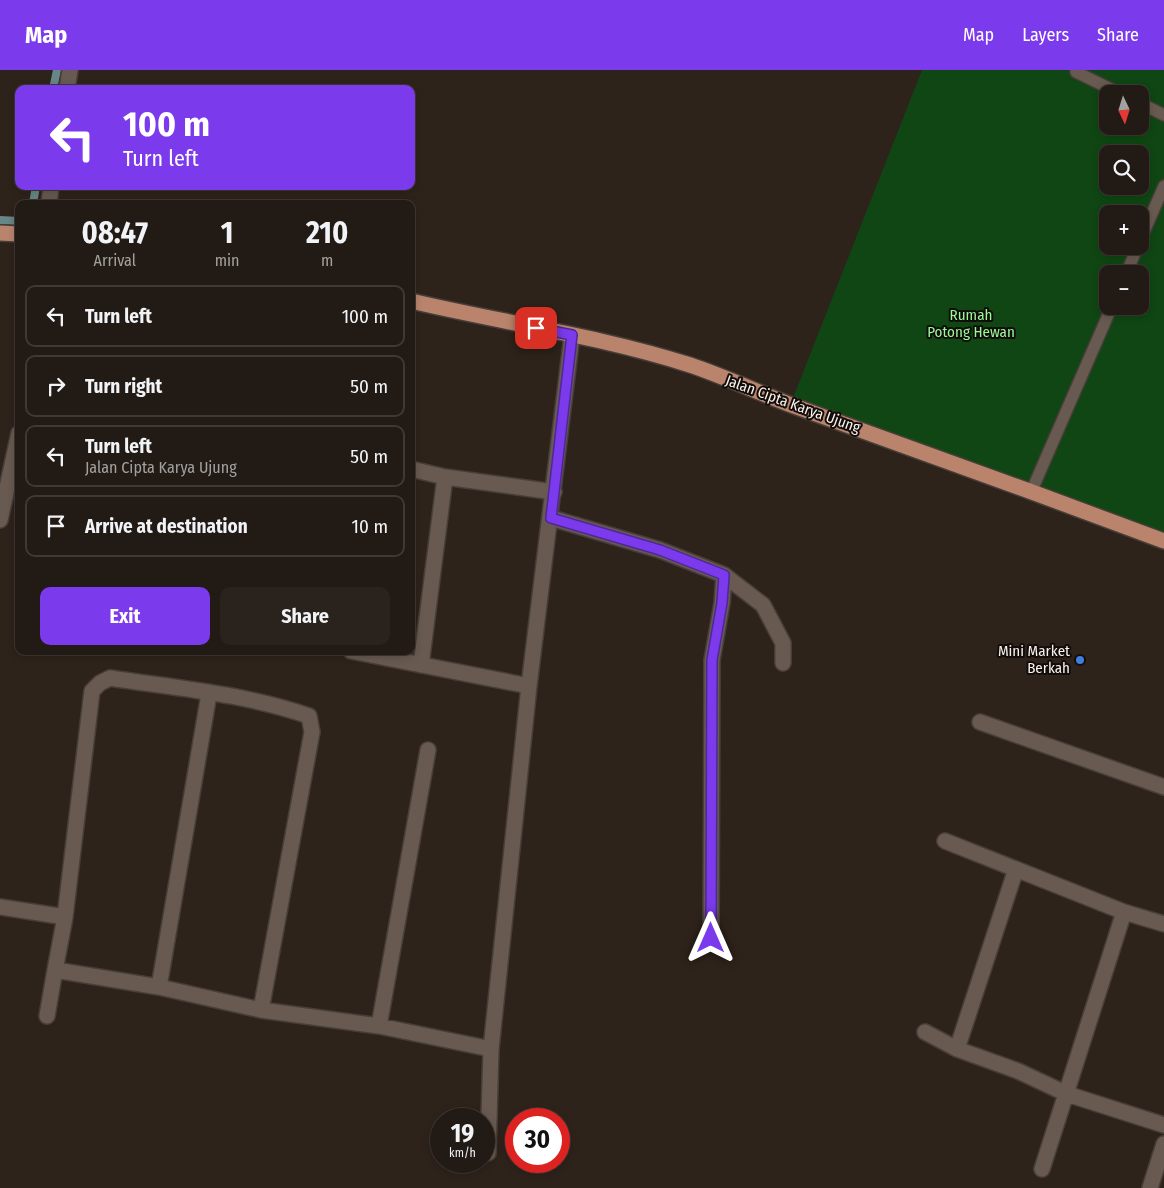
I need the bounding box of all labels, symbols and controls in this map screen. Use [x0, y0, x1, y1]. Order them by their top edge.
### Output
text: Map [25, 21, 67, 49]
text: Map [963, 24, 994, 46]
text: Layers [1022, 24, 1069, 46]
text: Share [1097, 24, 1139, 46]
north arrow [1099, 85, 1149, 135]
map controls [1099, 85, 1149, 315]
text: 100 m [123, 103, 210, 145]
icon: left [40, 105, 105, 170]
text: Turn left [123, 145, 199, 172]
button: search [1099, 145, 1149, 195]
button: + [1099, 205, 1149, 255]
text: 08:47 [82, 215, 148, 251]
text: 1 [221, 215, 233, 251]
text: 210 [306, 215, 348, 251]
text: Arrival [94, 251, 136, 270]
text: min [215, 251, 239, 270]
text: m [321, 251, 333, 270]
button: − [1099, 265, 1149, 315]
icon: left [42, 302, 70, 330]
text: Turn left [85, 305, 152, 328]
text: 100 m [342, 305, 388, 328]
park label: Rumah Potong Hewan [927, 306, 1015, 341]
pin [515, 307, 557, 349]
icon: arrive [522, 314, 550, 342]
street label: Jalan Cipta Karya Ujung [723, 371, 863, 437]
icon: right [42, 372, 70, 400]
text: Turn right [85, 375, 162, 398]
text: 50 m [350, 375, 388, 398]
text: Turn left [85, 435, 152, 458]
icon: left [42, 442, 70, 470]
text: 50 m [350, 445, 388, 468]
text: Jalan Cipta Karya Ujung [85, 458, 237, 477]
icon: arrive [42, 512, 70, 540]
text: Arrive at destination [85, 515, 248, 538]
text: 10 m [352, 515, 388, 538]
button: Exit [40, 587, 210, 645]
button: Share [220, 587, 390, 645]
place label: Mini Market Berkah [998, 642, 1070, 677]
marker: Mini Market Berkah [1074, 654, 1086, 666]
position arrow [684, 911, 736, 963]
speed limit sign: 30 [505, 1108, 570, 1173]
text: 19 [451, 1119, 474, 1149]
text: km/h [449, 1146, 476, 1160]

